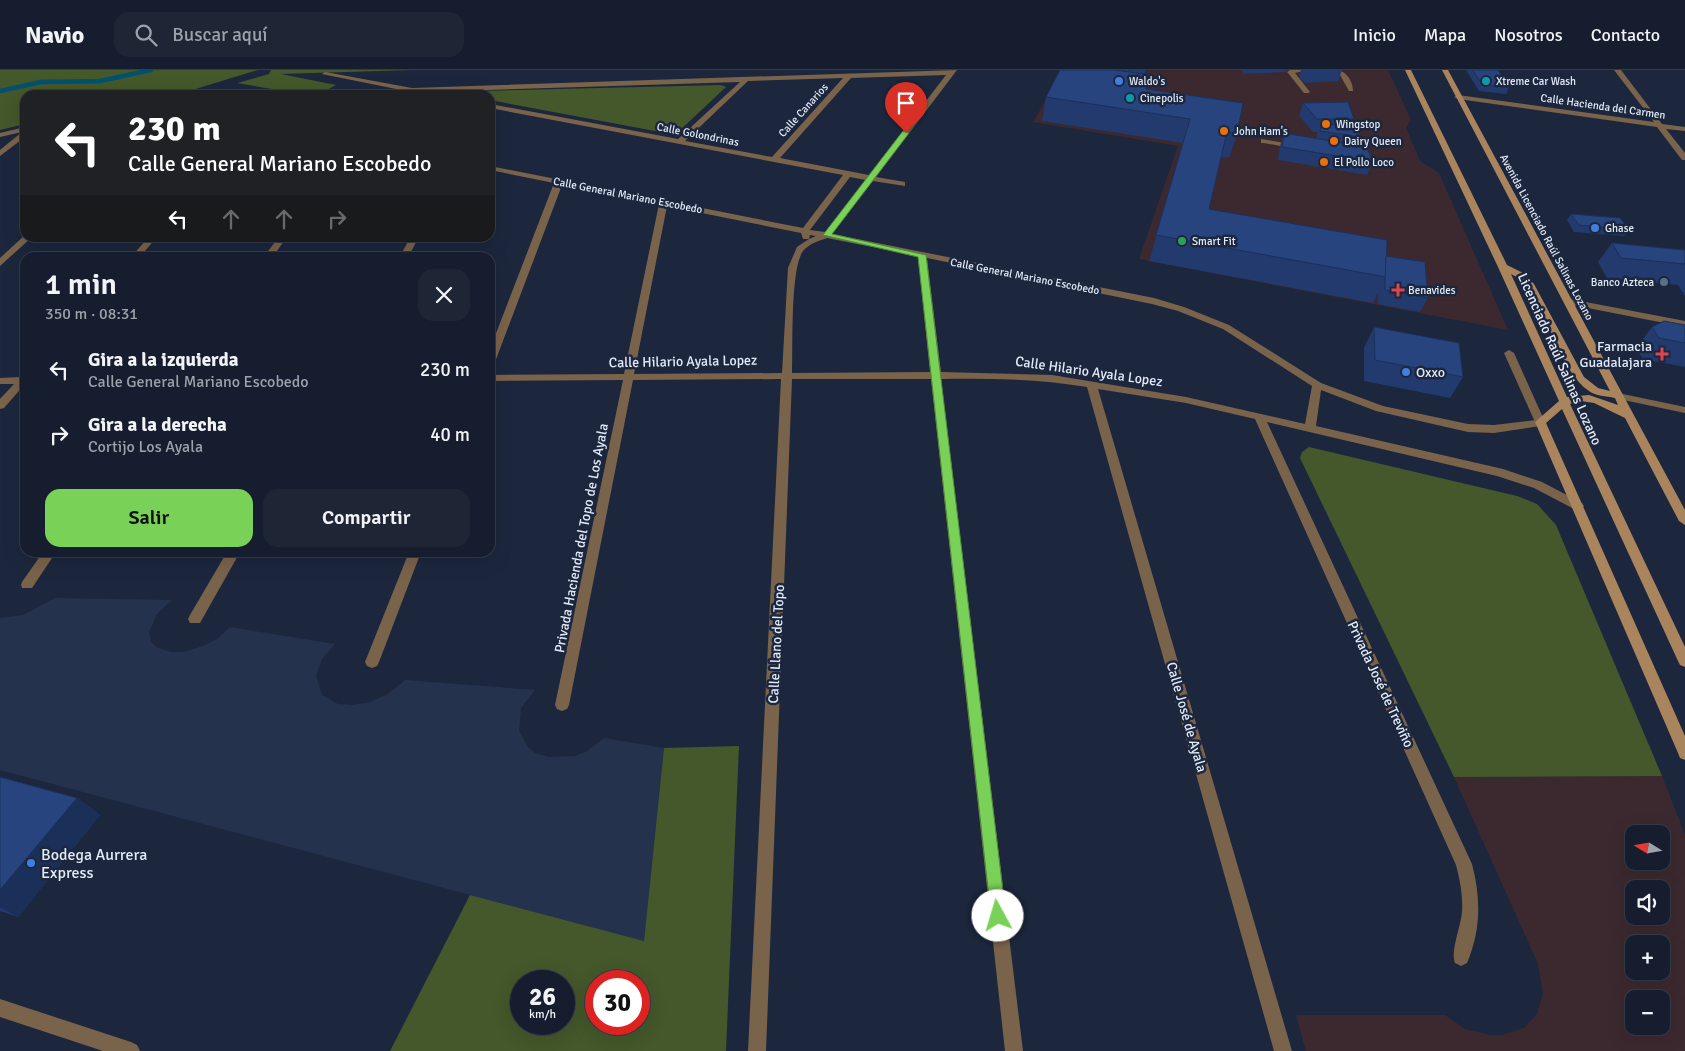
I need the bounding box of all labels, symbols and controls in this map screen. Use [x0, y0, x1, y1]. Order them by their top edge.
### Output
search box [114, 12, 464, 57]
text: Navio [25, 20, 84, 50]
icon: search [132, 21, 160, 49]
text: Buscar aquí [172, 23, 267, 47]
text: Inicio [1353, 24, 1396, 46]
text: Mapa [1424, 24, 1466, 46]
text: Nosotros [1494, 24, 1563, 46]
text: Contacto [1591, 24, 1660, 46]
marker: Waldo's [1113, 75, 1125, 87]
place label: Waldo's [1129, 75, 1165, 88]
marker: Xtreme Car Wash [1480, 75, 1492, 87]
place label: Xtreme Car Wash [1496, 75, 1576, 88]
street label: Calle Canarios [776, 81, 831, 140]
pin [885, 82, 927, 133]
icon: arrive [892, 89, 920, 117]
street label: Calle Hacienda del Carmen [1539, 91, 1666, 122]
marker: Cinepolis [1124, 92, 1136, 104]
place label: Cinepolis [1140, 92, 1184, 105]
text: 230 m [128, 107, 221, 150]
icon: left [45, 110, 110, 175]
marker: Wingstop [1320, 118, 1332, 130]
place label: Wingstop [1336, 118, 1380, 131]
street label: Calle Golondrinas [656, 120, 740, 149]
marker: John Ham's [1218, 125, 1230, 137]
place label: John Ham's [1234, 125, 1288, 138]
marker: Dairy Queen [1328, 135, 1340, 147]
place label: Dairy Queen [1344, 135, 1402, 148]
text: Calle General Mariano Escobedo [128, 150, 431, 177]
street label: Avenida Licenciado Raúl Salinas Lozano [1497, 152, 1596, 323]
marker: El Pollo Loco [1318, 156, 1330, 168]
place label: El Pollo Loco [1334, 156, 1394, 169]
street label: Calle General Mariano Escobedo [552, 175, 704, 216]
icon: left [164, 205, 192, 233]
icon: ahead [217, 205, 245, 233]
icon: ahead [270, 205, 298, 233]
icon: right [323, 205, 351, 233]
marker: Ghase [1589, 222, 1601, 234]
place label: Ghase [1605, 222, 1634, 235]
marker: Smart Fit [1176, 235, 1188, 247]
place label: Smart Fit [1192, 235, 1236, 248]
street label: Calle General Mariano Escobedo [949, 256, 1101, 297]
text: 1 min [45, 266, 117, 303]
button: close [418, 269, 470, 321]
street label: Licenciado Raúl Salinas Lozano [1514, 271, 1605, 448]
place label: Banco Azteca [1591, 276, 1654, 289]
marker: Banco Azteca [1658, 276, 1670, 288]
marker: Benavides [1392, 284, 1404, 296]
place label: Benavides [1408, 284, 1456, 297]
text: 350 m · 08:31 [45, 304, 138, 324]
place label: Farmacia Guadalajara [1579, 338, 1652, 371]
text: Gira a la izquierda [88, 348, 238, 372]
marker: Farmacia Guadalajara [1656, 348, 1668, 360]
street label: Calle Hilario Ayala Lopez [609, 352, 757, 371]
street label: Calle Hilario Ayala Lopez [1014, 353, 1164, 390]
icon: left [45, 356, 73, 384]
text: 230 m [420, 358, 470, 382]
place label: Oxxo [1416, 364, 1445, 381]
marker: Oxxo [1400, 366, 1412, 378]
text: Calle General Mariano Escobedo [88, 372, 309, 392]
text: Gira a la derecha [88, 413, 227, 437]
icon: right [45, 421, 73, 449]
street label: Privada Hacienda del Topo de Los Ayala [551, 422, 612, 654]
text: 40 m [430, 423, 470, 447]
text: Cortijo Los Ayala [88, 437, 203, 457]
button: Salir [45, 489, 253, 547]
button: Compartir [263, 489, 470, 547]
street label: Calle Llano del Topo [765, 584, 788, 704]
street label: Privada José de Treviño [1344, 618, 1417, 750]
street label: Calle José de Ayala [1163, 660, 1210, 774]
north arrow [1625, 825, 1670, 870]
map controls [1625, 825, 1670, 1035]
place label: Bodega Aurrera Express [41, 845, 147, 883]
marker: Bodega Aurrera Express [25, 857, 37, 869]
button: sound [1625, 880, 1670, 925]
position arrow [971, 889, 1023, 941]
button: + [1625, 935, 1670, 980]
speed limit sign: 30 [585, 970, 650, 1035]
text: 26 [529, 981, 556, 1012]
button: − [1625, 990, 1670, 1035]
text: km/h [529, 1007, 556, 1022]

